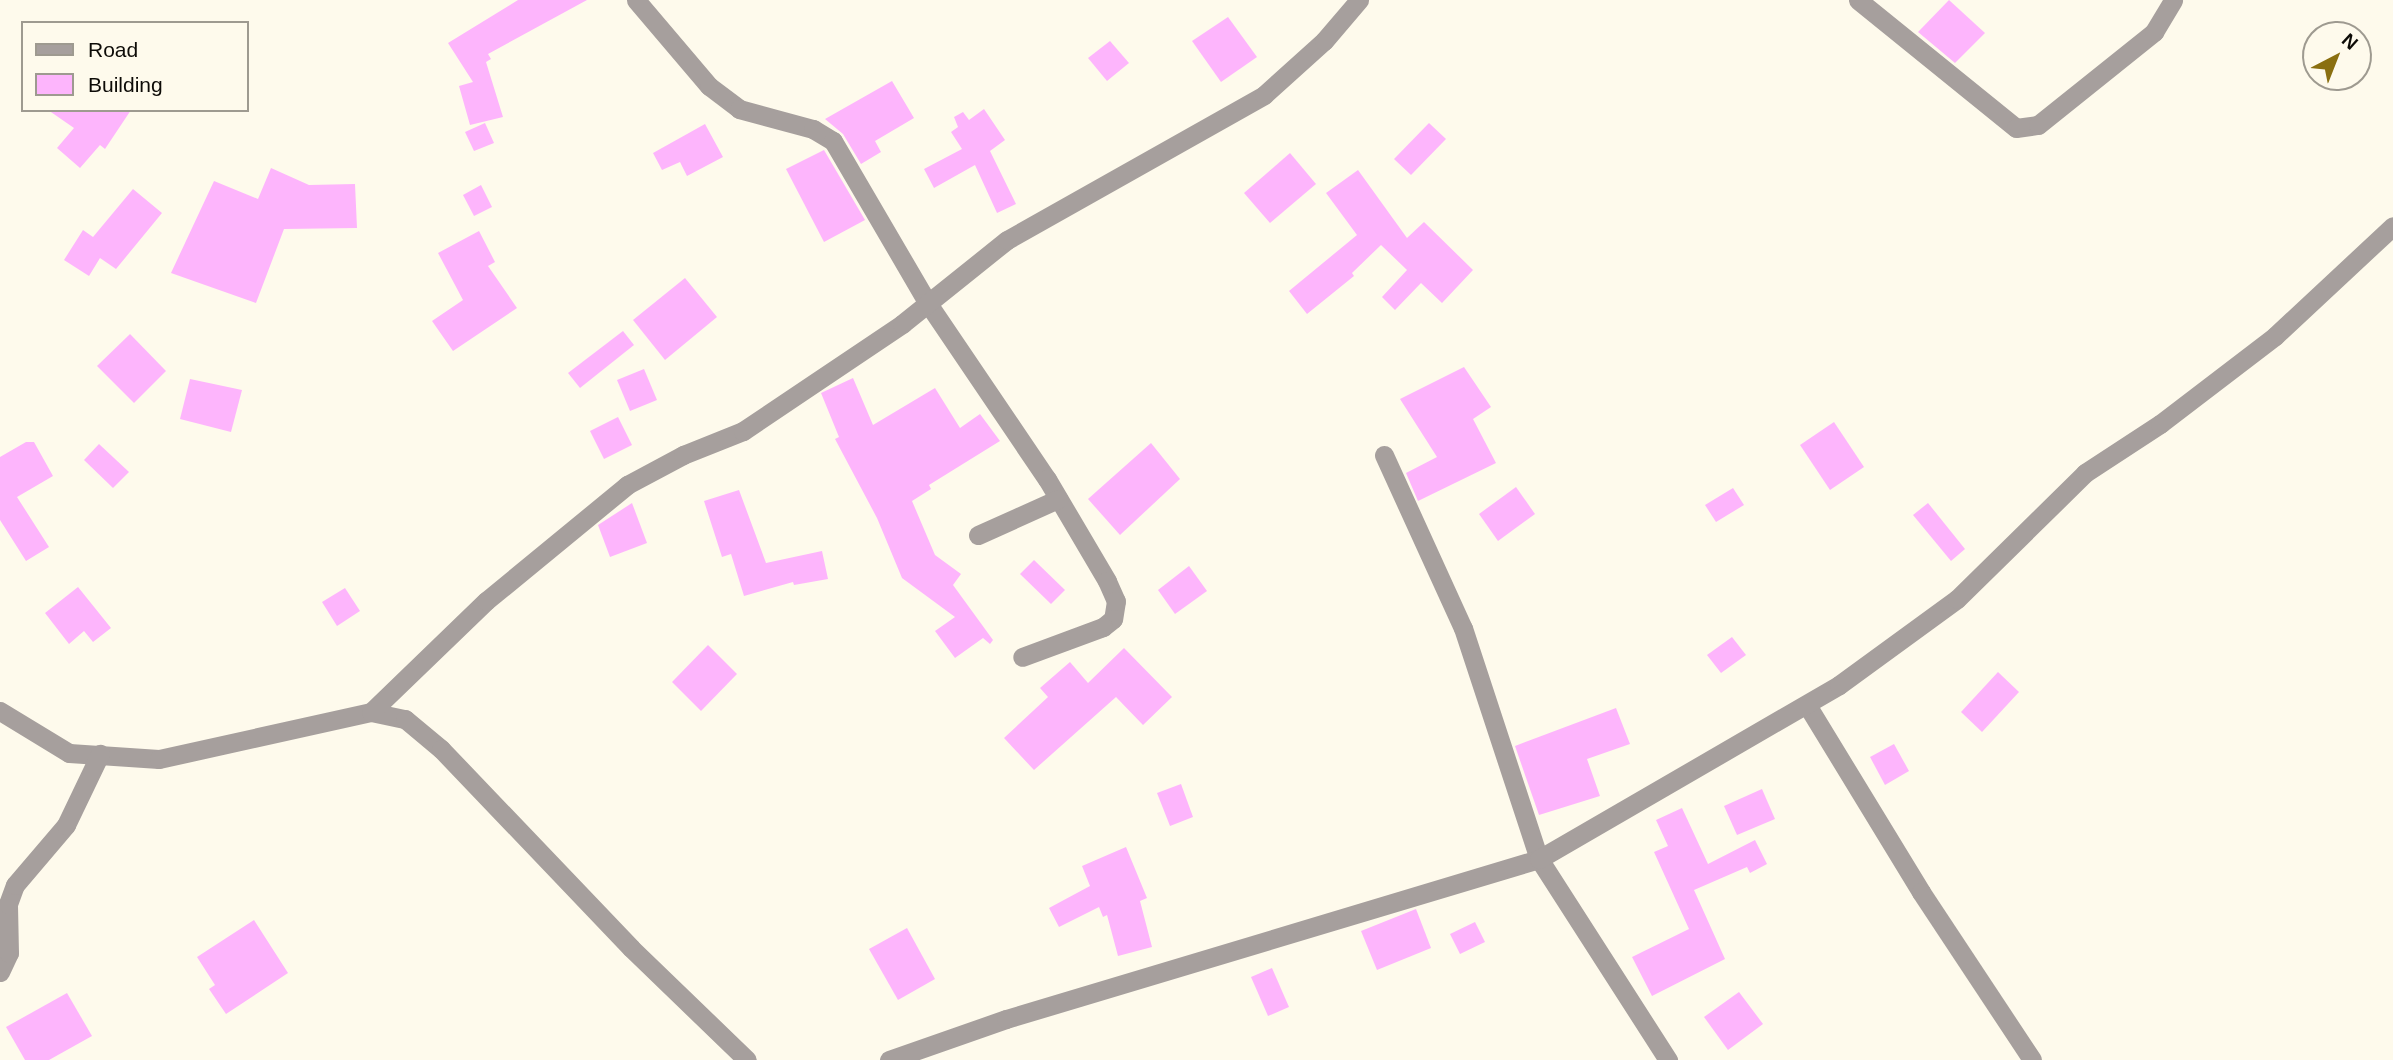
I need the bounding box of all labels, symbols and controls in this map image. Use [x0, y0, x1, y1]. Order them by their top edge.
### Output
legend [21, 21, 248, 112]
north arrow [2302, 21, 2372, 91]
text: N [2338, 29, 2362, 54]
text: Road [88, 38, 138, 61]
text: Building [88, 73, 163, 96]

